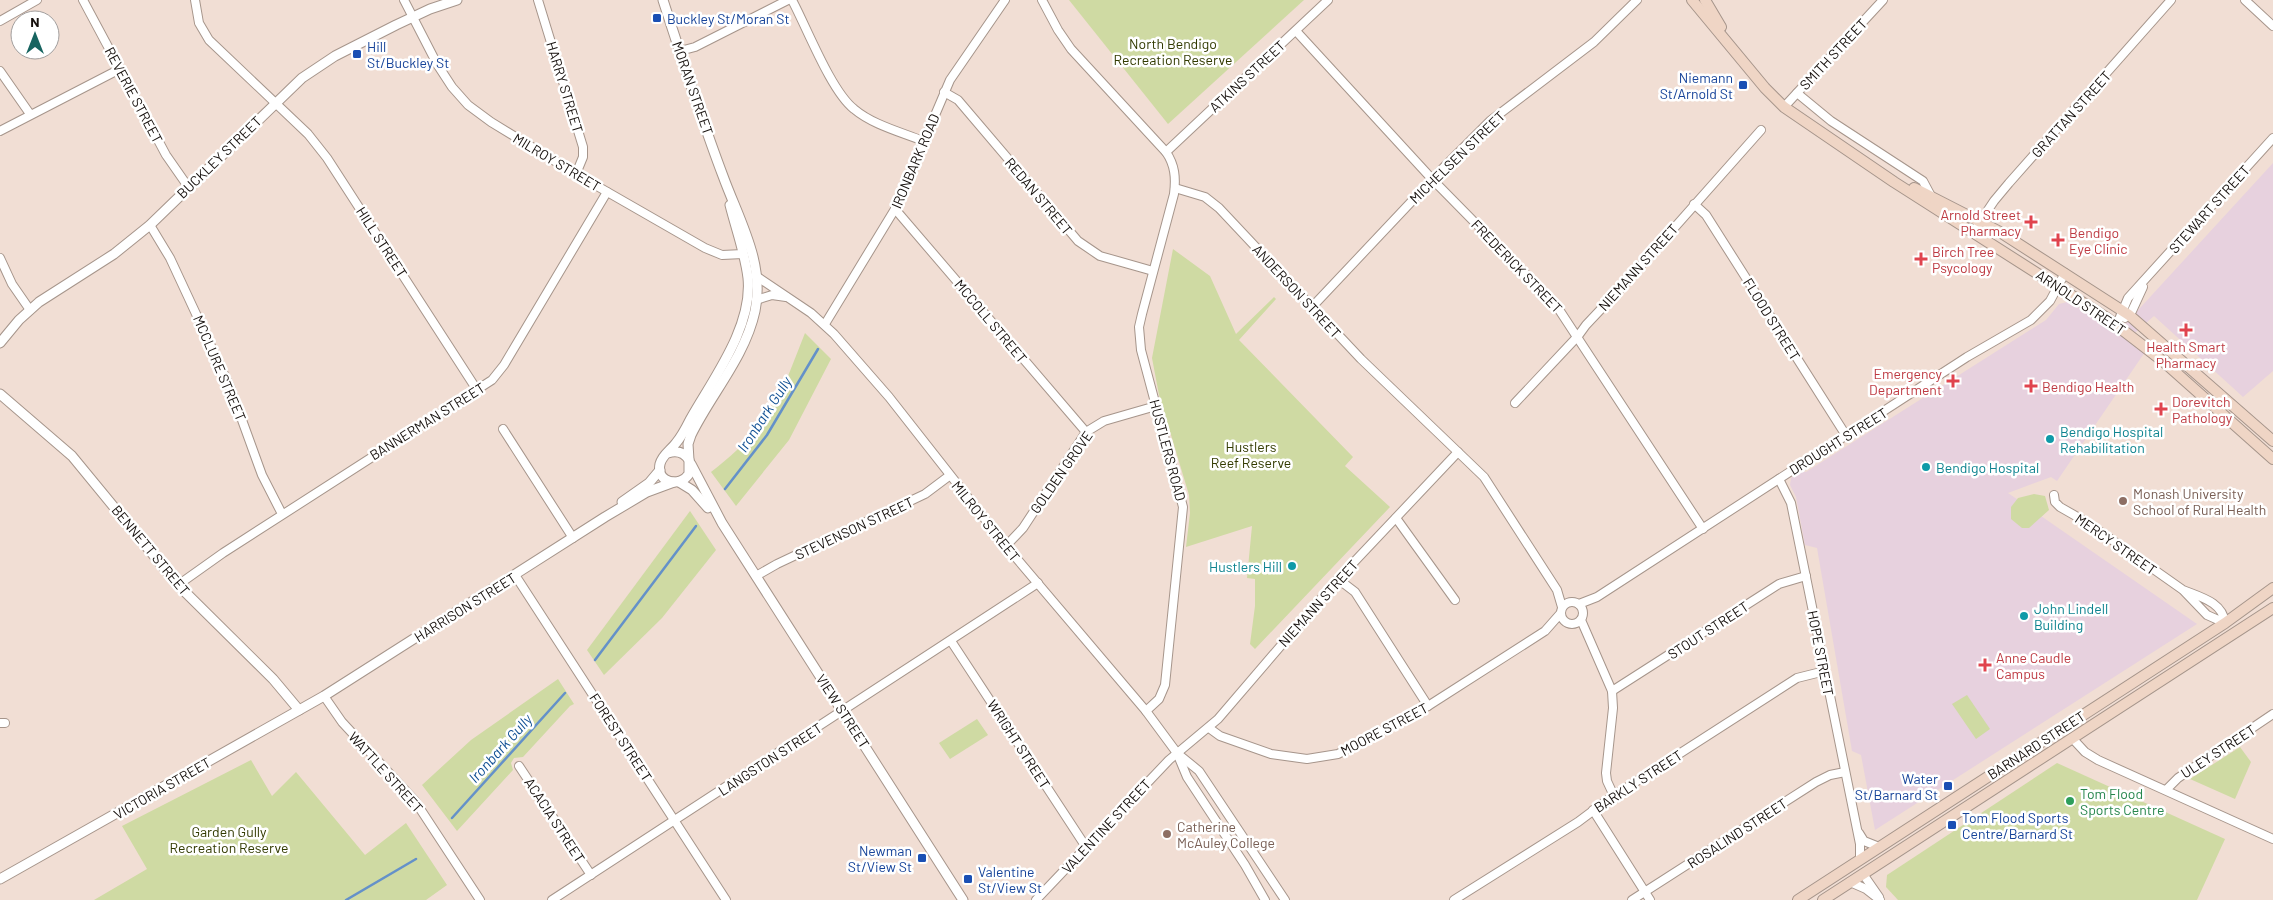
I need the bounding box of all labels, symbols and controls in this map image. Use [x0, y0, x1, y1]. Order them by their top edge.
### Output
north arrow [10, 10, 60, 60]
place label: Buckley St/Moran St [667, 10, 790, 27]
marker: Buckley St/Moran St [651, 12, 663, 24]
text: N [30, 13, 40, 30]
street label: SMITH STREET [1796, 15, 1870, 93]
park label: North Bendigo Recreation Reserve [1114, 35, 1232, 68]
street label: ATKINS STREET [1206, 37, 1288, 115]
place label: Hill St/Buckley St [367, 38, 449, 71]
street label: HARRY STREET [543, 39, 587, 135]
street label: MORAN STREET [669, 39, 717, 137]
street label: REVERIE STREET [101, 44, 167, 146]
marker: Hill St/Buckley St [351, 48, 363, 60]
street label: GRATTAN STREET [2028, 67, 2114, 161]
place label: Niemann St/Arnold St [1660, 69, 1733, 102]
marker: Niemann St/Arnold St [1737, 79, 1749, 91]
street label: MICHELSEN STREET [1406, 107, 1508, 207]
street label: IRONBARK ROAD [887, 111, 943, 211]
street label: BUCKLEY STREET [173, 112, 265, 202]
street label: MILROY STREET [510, 129, 604, 195]
street label: REDAN STREET [1002, 154, 1076, 238]
street label: STEWART STREET [2165, 161, 2253, 257]
street label: HILL STREET [353, 203, 411, 281]
place label: Arnold Street Pharmacy [1940, 206, 2022, 239]
street label: FREDERICK STREET [1468, 216, 1566, 316]
marker: Arnold Street Pharmacy [2025, 216, 2037, 228]
street label: NIEMANN STREET [1595, 220, 1681, 314]
place label: Bendigo Eye Clinic [2069, 224, 2128, 257]
marker: Bendigo Eye Clinic [2051, 233, 2065, 247]
street label: ANDERSON STREET [1249, 241, 1345, 341]
place label: Birch Tree Psycology [1932, 243, 1994, 276]
marker: Birch Tree Psycology [1914, 252, 1928, 266]
street label: ARNOLD STREET [2033, 266, 2129, 338]
street label: FLOOD STREET [1740, 275, 1804, 363]
street label: MCCOLL STREET [951, 276, 1031, 366]
street label: MCCLURE STREET [190, 313, 250, 423]
marker: Health Smart Pharmacy [2180, 324, 2192, 336]
place label: Health Smart Pharmacy [2146, 338, 2226, 371]
place label: Emergency Department [1869, 365, 1943, 398]
water label: Ironbark Gully [733, 372, 796, 455]
marker: Emergency Department [1946, 374, 1960, 388]
place label: Bendigo Health [2042, 378, 2134, 395]
street label: BANNERMAN STREET [366, 379, 488, 463]
marker: Bendigo Health [2024, 379, 2038, 393]
place label: Dorevitch Pathology [2172, 393, 2233, 426]
street label: HUSTLERS ROAD [1146, 397, 1190, 503]
marker: Dorevitch Pathology [2154, 402, 2168, 416]
street label: DROUGHT STREET [1786, 404, 1890, 478]
place label: Bendigo Hospital Rehabilitation [2060, 423, 2163, 456]
street label: GOLDEN GROVE [1026, 427, 1096, 517]
marker: Bendigo Hospital Rehabilitation [2044, 433, 2056, 445]
park label: Hustlers Reef Reserve [1211, 438, 1291, 471]
place label: Bendigo Hospital [1936, 459, 2039, 476]
marker: Bendigo Hospital [1920, 461, 1932, 473]
street label: MILROY STREET [948, 477, 1024, 565]
place label: Monash University School of Rural Health [2133, 485, 2266, 518]
street label: STEVENSON STREET [792, 493, 916, 563]
marker: Monash University School of Rural Health [2117, 495, 2129, 507]
street label: BENNETT STREET [108, 502, 194, 599]
street label: MERCY STREET [2072, 510, 2160, 578]
street label: NIEMANN STREET [1275, 556, 1361, 650]
place label: Hustlers Hill [1209, 558, 1282, 575]
marker: Hustlers Hill [1286, 560, 1298, 572]
street label: HARRISON STREET [411, 569, 519, 645]
street label: STOUT STREET [1664, 598, 1752, 662]
place label: John Lindell Building [2034, 600, 2108, 633]
street label: HOPE STREET [1804, 609, 1838, 697]
marker: John Lindell Building [2018, 610, 2030, 622]
place label: Anne Caudle Campus [1996, 649, 2071, 682]
marker: Anne Caudle Campus [1978, 658, 1992, 672]
street label: VIEW STREET [813, 671, 873, 751]
street label: FOREST STREET [586, 690, 656, 784]
street label: WRIGHT STREET [984, 696, 1054, 792]
street label: MOORE STREET [1337, 699, 1431, 759]
street label: BARNARD STREET [1984, 707, 2088, 783]
water label: Ironbark Gully [464, 709, 536, 786]
street label: LANGSTON STREET [715, 719, 825, 799]
street label: ULEY STREET [2177, 721, 2259, 781]
street label: WATTLE STREET [345, 728, 427, 816]
street label: BARKLY STREET [1591, 746, 1685, 816]
street label: VICTORIA STREET [111, 753, 214, 823]
place label: Water St/Barnard St [1855, 770, 1938, 803]
street label: ACACIA STREET [521, 774, 589, 866]
street label: VALENTINE STREET [1058, 775, 1154, 877]
marker: Water St/Barnard St [1942, 780, 1954, 792]
place label: Tom Flood Sports Centre [2080, 785, 2164, 818]
street label: ROSALIND STREET [1684, 794, 1790, 872]
marker: Tom Flood Sports Centre [2064, 795, 2076, 807]
place label: Tom Flood Sports Centre/Barnard St [1962, 809, 2073, 842]
place label: Catherine McAuley College [1177, 818, 1275, 851]
marker: Tom Flood Sports Centre/Barnard St [1946, 819, 1958, 831]
park label: Garden Gully Recreation Reserve [170, 823, 288, 856]
marker: Catherine McAuley College [1161, 828, 1173, 840]
place label: Newman St/View St [848, 842, 912, 875]
marker: Newman St/View St [916, 852, 928, 864]
place label: Valentine St/View St [978, 863, 1042, 896]
marker: Valentine St/View St [962, 873, 974, 885]

